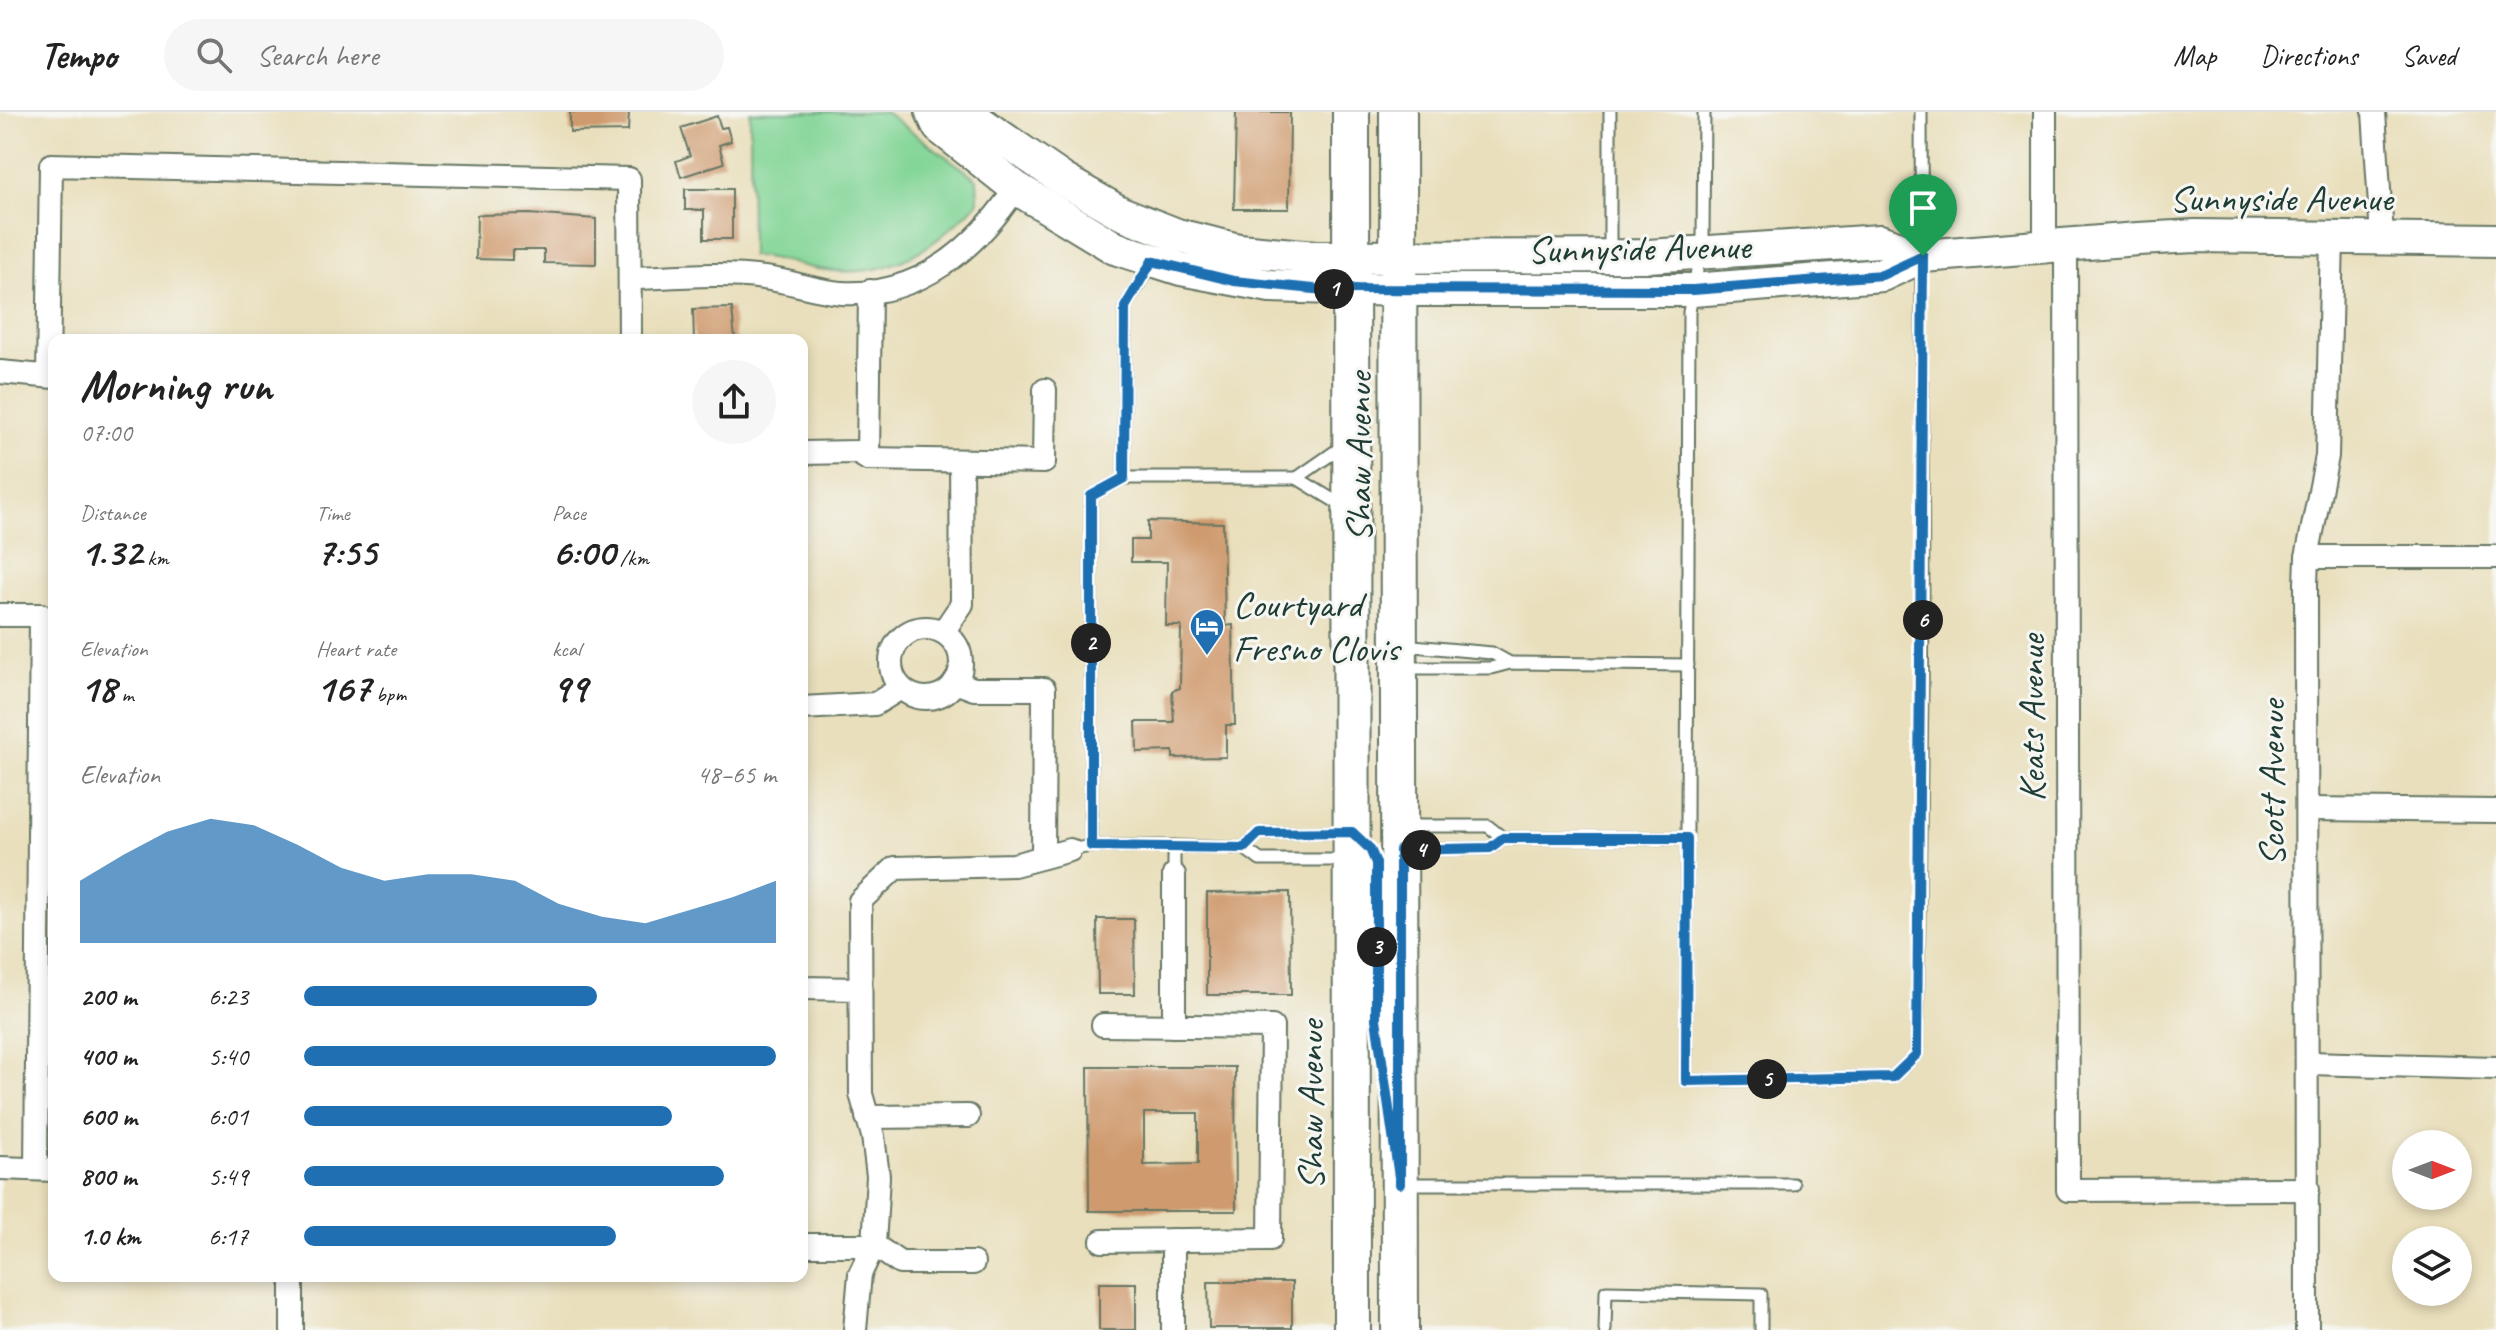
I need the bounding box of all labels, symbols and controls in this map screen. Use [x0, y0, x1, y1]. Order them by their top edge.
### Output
search box [164, 19, 724, 91]
text: Tempo [40, 32, 116, 79]
icon: search [192, 33, 236, 77]
text: Search here [256, 36, 379, 74]
text: Map [2173, 38, 2216, 73]
text: Directions [2260, 38, 2358, 73]
text: Saved [2402, 38, 2456, 73]
pin [1889, 174, 1957, 256]
street label: Sunnyside Avenue [2170, 175, 2395, 222]
icon: arrive [1901, 186, 1945, 230]
street label: Sunnyside Avenue [1527, 223, 1754, 273]
pin: 1 [1314, 269, 1354, 309]
text: 1 [1329, 275, 1339, 303]
text: Morning run [80, 358, 272, 413]
button: share [692, 360, 776, 444]
street label: Shaw Avenue [1335, 369, 1382, 542]
text: 07:00 [80, 416, 132, 449]
text: Distance [80, 499, 146, 527]
text: Time [316, 499, 350, 527]
text: Pace [552, 499, 586, 527]
text: 1.32 [80, 527, 142, 577]
text: 7:55 [316, 527, 376, 577]
text: 6:00 [552, 527, 615, 577]
text: km [142, 544, 169, 572]
text: /km [615, 544, 649, 572]
place label: Courtyard Fresno Clovis [1233, 581, 1402, 672]
pin: 6 [1903, 600, 1943, 640]
text: 6 [1918, 606, 1928, 634]
hotel icon: Courtyard Fresno Clovis [1188, 607, 1226, 657]
pin: 2 [1071, 623, 1111, 663]
text: 2 [1086, 629, 1096, 657]
street label: Keats Avenue [2008, 632, 2055, 801]
text: Elevation [80, 635, 148, 663]
text: Heart rate [316, 635, 396, 663]
text: kcal [552, 635, 581, 663]
text: 18 [80, 663, 116, 713]
text: 167 [316, 663, 371, 713]
text: 99 [552, 663, 587, 713]
text: m [116, 680, 134, 708]
text: bpm [371, 680, 406, 708]
street label: Scott Avenue [2248, 697, 2295, 866]
text: Elevation [80, 758, 160, 791]
text: 48–65 m [697, 758, 776, 791]
pin: 4 [1401, 830, 1441, 870]
text: 4 [1416, 836, 1426, 864]
pin: 3 [1357, 927, 1397, 967]
text: 3 [1372, 933, 1382, 961]
text: 200 m [80, 980, 136, 1013]
text: 6:23 [208, 980, 248, 1013]
street label: Shaw Avenue [1287, 1017, 1334, 1190]
text: 400 m [80, 1040, 136, 1073]
text: 5:40 [208, 1040, 248, 1073]
pin: 5 [1747, 1059, 1787, 1099]
text: 5 [1762, 1065, 1772, 1093]
text: 600 m [80, 1100, 137, 1133]
text: 6:01 [208, 1100, 248, 1133]
north arrow [2392, 1130, 2472, 1210]
map controls [2392, 1130, 2472, 1306]
text: 800 m [80, 1160, 136, 1193]
text: 5:49 [208, 1160, 248, 1193]
text: 1.0 km [80, 1220, 140, 1253]
text: 6:17 [208, 1220, 248, 1253]
button: layers [2392, 1226, 2472, 1306]

